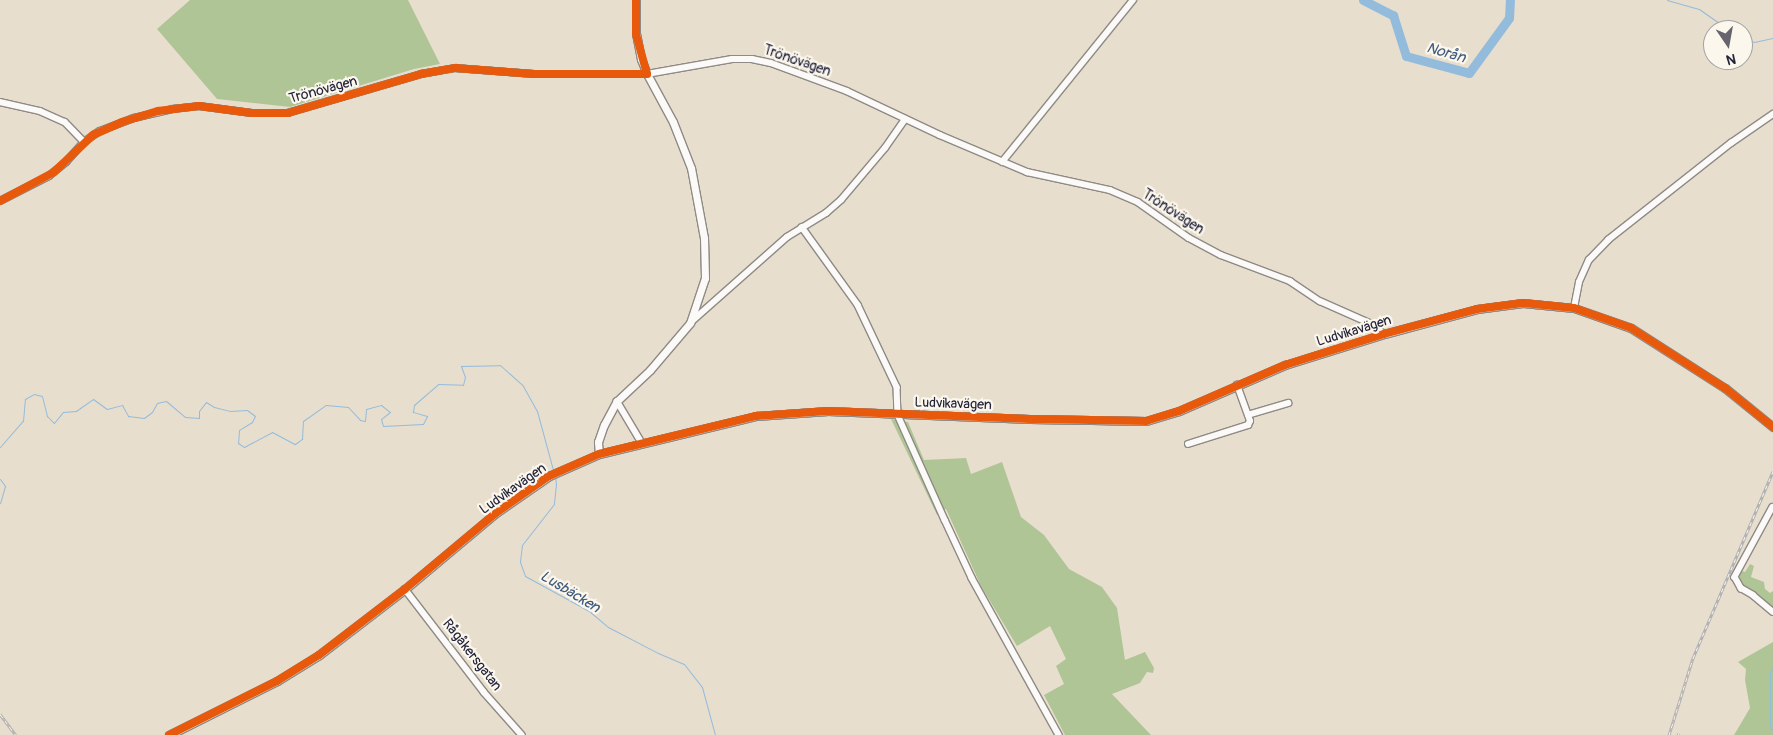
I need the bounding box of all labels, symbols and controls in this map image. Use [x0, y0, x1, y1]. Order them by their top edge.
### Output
north arrow [1703, 20, 1753, 70]
water label: Norån [1424, 39, 1468, 67]
street label: Trönövägen [761, 42, 833, 80]
text: N [1725, 50, 1737, 68]
street label: Trönövägen [287, 73, 359, 107]
street label: Trönövägen [1139, 186, 1207, 238]
street label: Ludvikavägen [1314, 312, 1394, 350]
street label: Ludvikavägen [914, 394, 992, 414]
street label: Ludvikavägen [476, 460, 550, 518]
water label: Lusbäcken [537, 567, 603, 617]
street label: Rågåkersgatan [439, 616, 505, 694]

